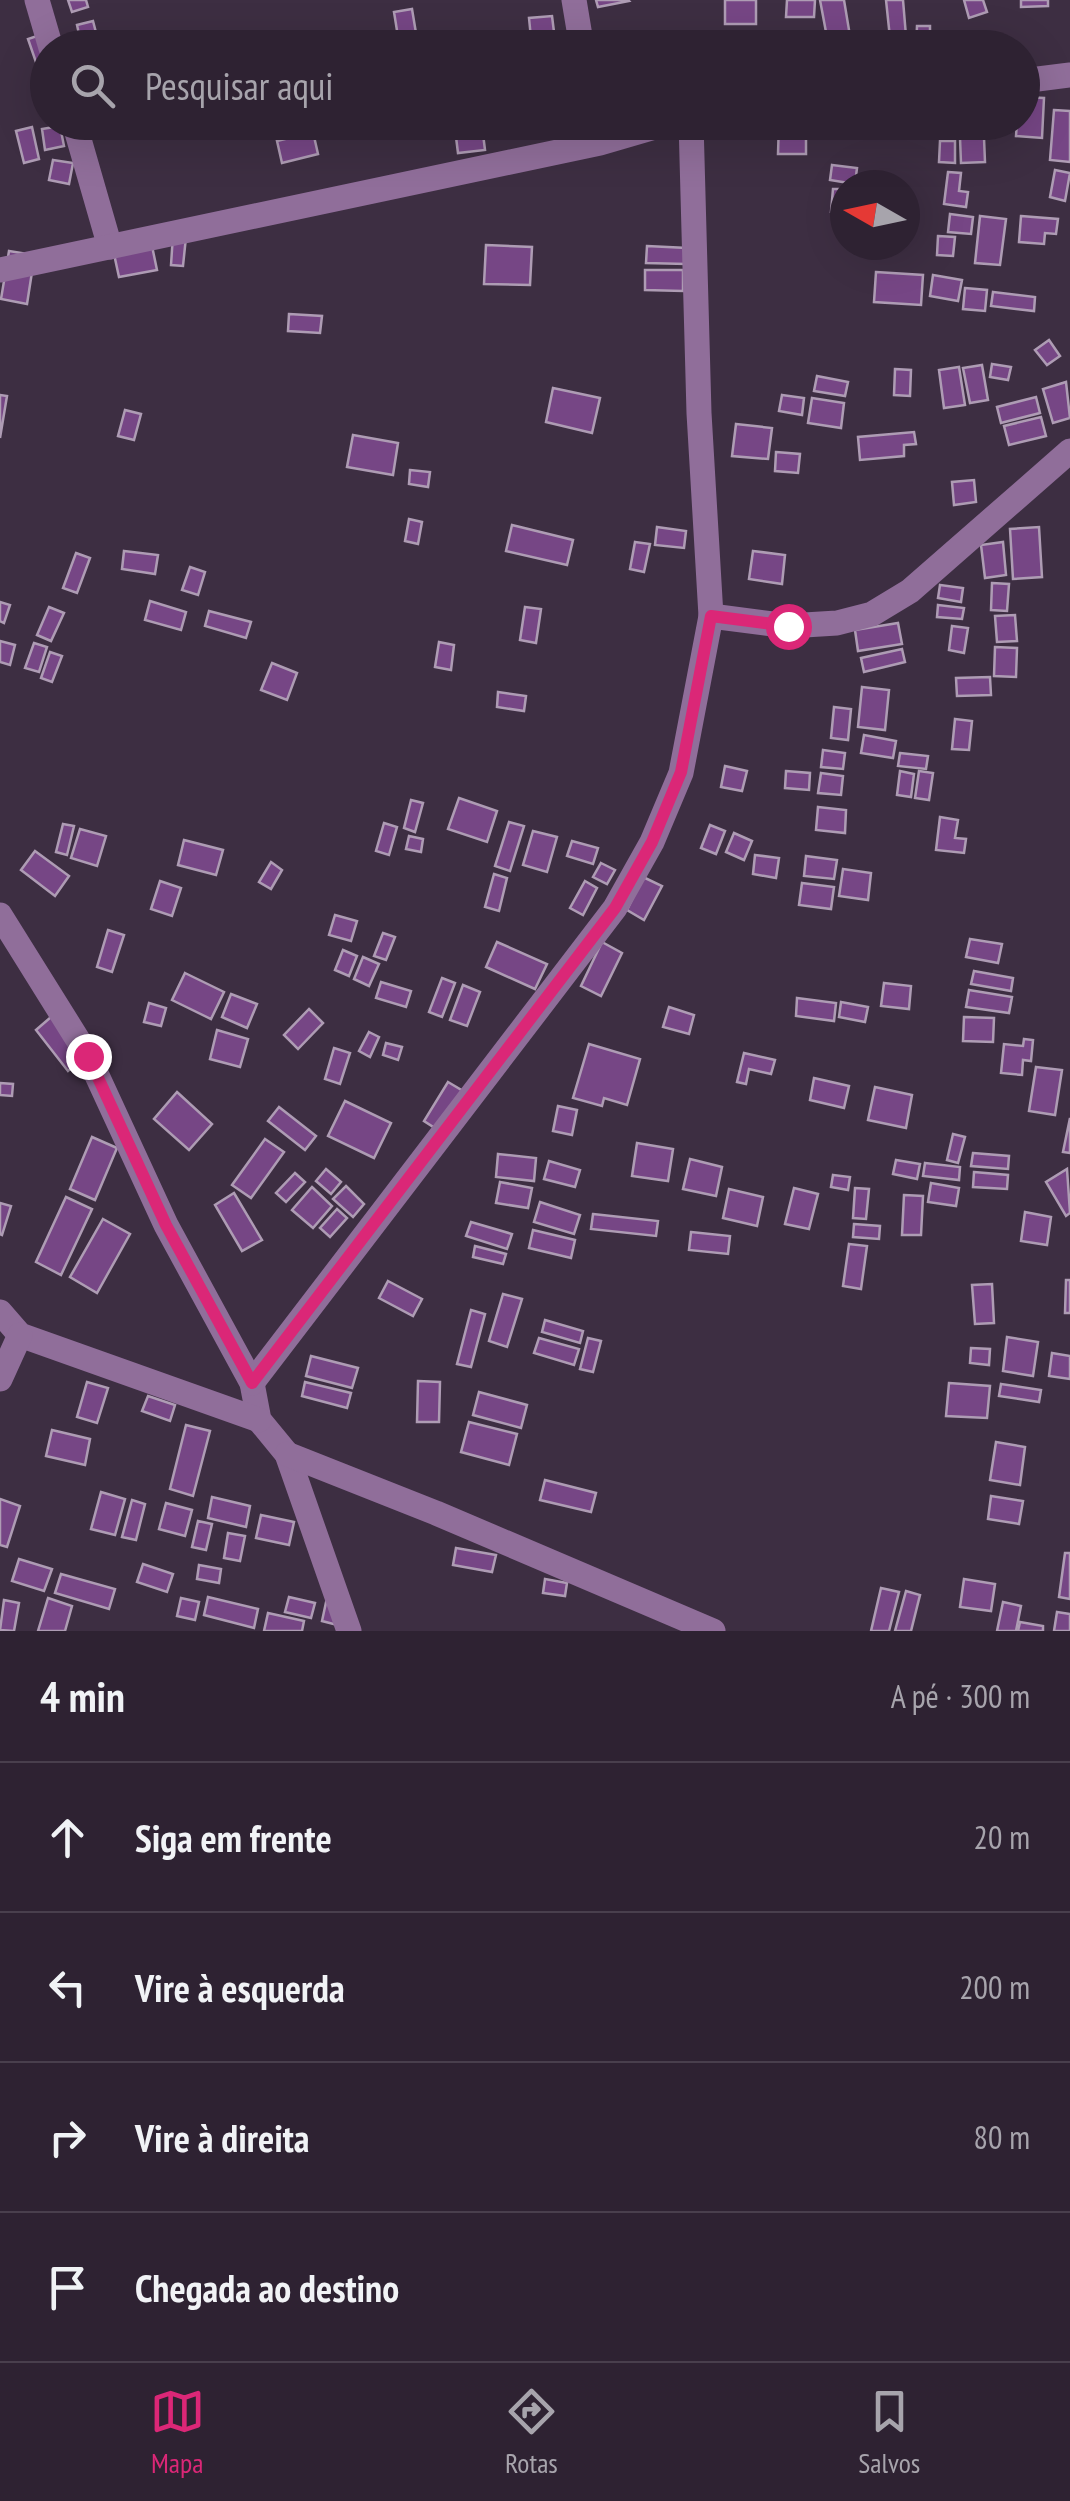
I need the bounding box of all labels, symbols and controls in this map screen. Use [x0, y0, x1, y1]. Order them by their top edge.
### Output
search box [30, 30, 1040, 140]
icon: search [65, 58, 120, 113]
text: Pesquisar aqui [145, 61, 334, 110]
north arrow [830, 170, 920, 260]
route start [766, 604, 812, 650]
route end [66, 1034, 112, 1080]
text: 4 min [40, 1669, 125, 1724]
text: A pé · 300 m [891, 1675, 1030, 1717]
icon: ahead [40, 1810, 95, 1865]
text: Siga em frente [135, 1813, 332, 1862]
text: 20 m [974, 1816, 1030, 1858]
icon: left [40, 1960, 95, 2015]
text: Vire à esquerda [135, 1963, 345, 2012]
text: 200 m [959, 1966, 1030, 2008]
icon: right [40, 2110, 95, 2165]
text: Vire à direita [135, 2113, 310, 2162]
text: 80 m [974, 2116, 1030, 2158]
icon: arrive [40, 2260, 95, 2315]
text: Chegada ao destino [135, 2263, 399, 2312]
tab: Mapa [150, 2384, 205, 2481]
tab: Rotas [504, 2384, 559, 2481]
tab: Salvos [858, 2384, 920, 2481]

